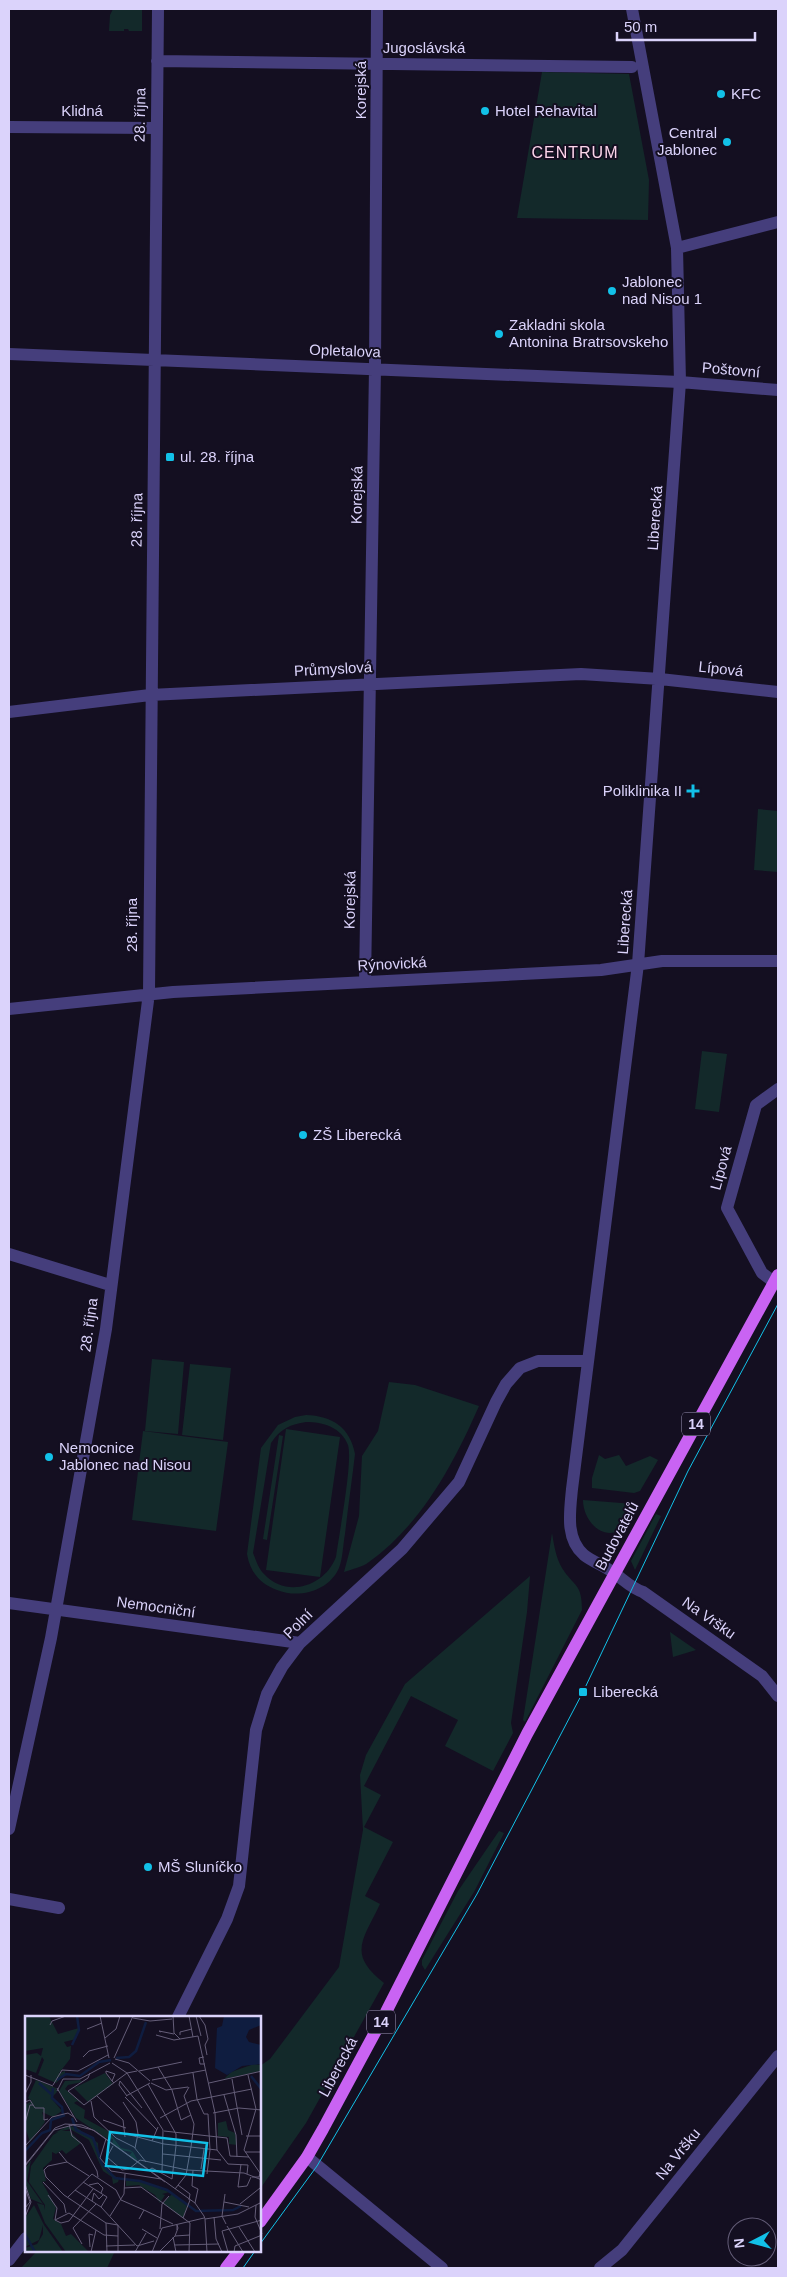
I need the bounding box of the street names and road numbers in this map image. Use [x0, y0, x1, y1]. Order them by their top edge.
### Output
street label: Jugoslávská [383, 39, 466, 56]
street label: Korejská [352, 60, 369, 119]
street label: 28. října [131, 87, 148, 142]
street label: Klidná [61, 102, 104, 119]
street label: Opletalova [309, 341, 382, 360]
street label: Poštovní [701, 358, 762, 381]
street label: Korejská [347, 465, 366, 524]
street label: Liberecká [644, 484, 665, 551]
street label: 28. října [128, 492, 145, 547]
street label: Průmyslová [293, 658, 373, 679]
street label: Lípová [698, 658, 745, 679]
street label: Korejská [340, 870, 359, 929]
street label: Liberecká [614, 888, 635, 955]
street label: 28. října [123, 897, 140, 952]
street label: Rýnovická [357, 953, 428, 974]
street label: Lípová [706, 1143, 735, 1192]
street label: 28. října [76, 1296, 101, 1353]
road number: 14 [682, 1412, 710, 1436]
street label: Budovatelů [591, 1499, 642, 1573]
street label: Nemocniční [116, 1593, 197, 1621]
street label: Na Vršku [679, 1593, 739, 1642]
street label: Polní [280, 1605, 316, 1642]
road number: 14 [367, 2010, 395, 2034]
street label: Liberecká [315, 2033, 361, 2099]
street label: Na Vršku [652, 2125, 703, 2183]

